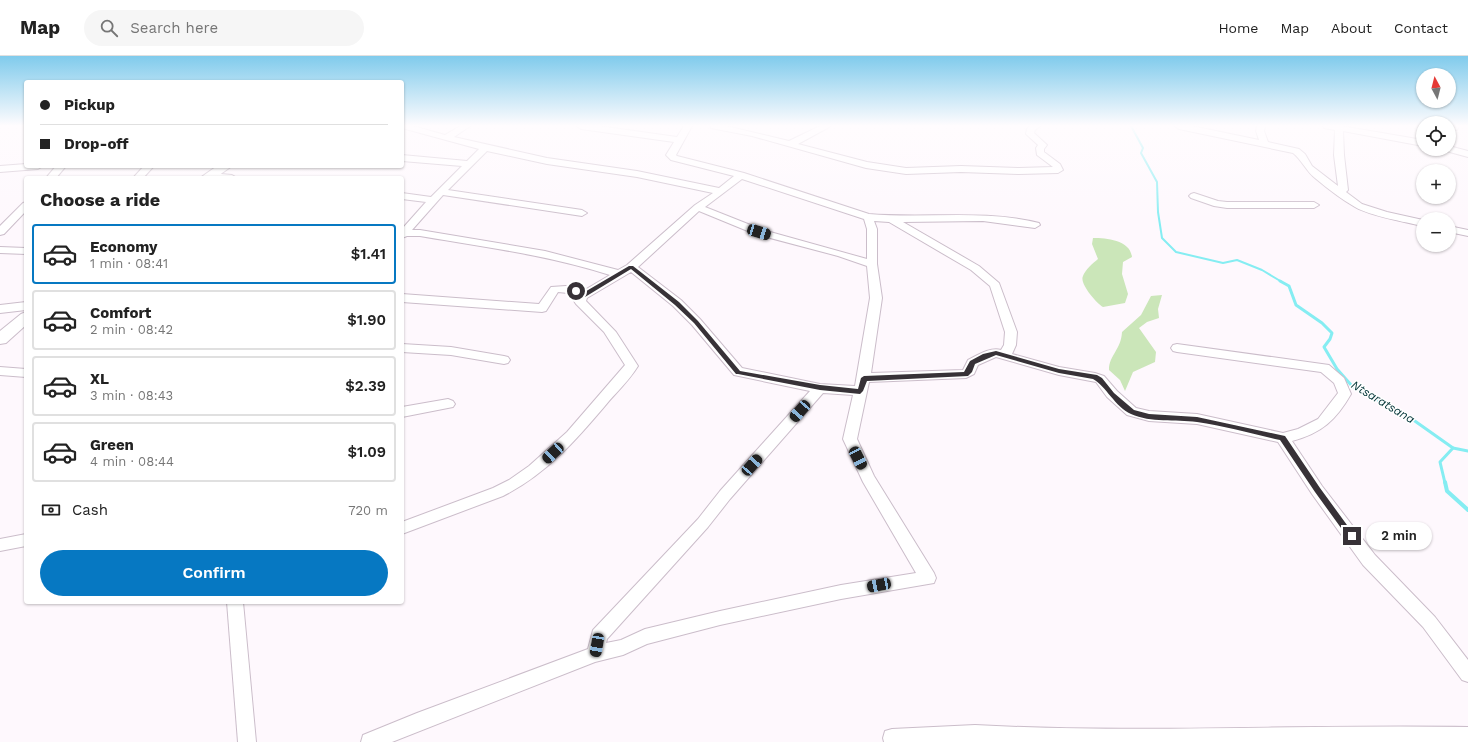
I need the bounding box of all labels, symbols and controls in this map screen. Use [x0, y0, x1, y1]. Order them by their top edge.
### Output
search box [84, 10, 364, 46]
text: Map [20, 16, 60, 39]
icon: search [98, 17, 120, 39]
text: Search here [130, 19, 218, 37]
text: Home [1218, 20, 1258, 36]
text: Map [1280, 20, 1309, 36]
text: About [1331, 20, 1372, 36]
text: Contact [1394, 20, 1448, 36]
north arrow [1416, 68, 1456, 108]
map controls [1416, 68, 1456, 252]
text: Pickup [64, 96, 115, 114]
button: locate [1416, 116, 1456, 156]
text: Drop-off [64, 135, 129, 153]
button: + [1416, 164, 1456, 204]
text: Choose a ride [40, 189, 160, 210]
button: − [1416, 212, 1456, 252]
car [746, 223, 772, 241]
icon: car [42, 236, 78, 272]
text: Economy [90, 238, 157, 256]
text: $1.41 [351, 245, 386, 263]
text: 1 min · 08:41 [90, 256, 168, 271]
route start [567, 282, 585, 300]
icon: car [42, 302, 78, 338]
text: Comfort [90, 304, 151, 322]
text: $1.90 [347, 311, 386, 329]
text: 2 min · 08:42 [90, 322, 173, 337]
icon: car [42, 368, 78, 404]
text: XL [90, 370, 109, 388]
text: $2.39 [345, 377, 386, 395]
water label: Ntsaratsana [1349, 378, 1418, 427]
text: 3 min · 08:43 [90, 388, 173, 403]
car [788, 398, 812, 424]
icon: car [42, 434, 78, 470]
text: Green [90, 436, 134, 454]
car [540, 440, 566, 466]
text: $1.09 [347, 443, 386, 461]
car [847, 445, 869, 471]
car [740, 452, 764, 478]
text: 4 min · 08:44 [90, 454, 174, 469]
icon: cash [40, 499, 62, 521]
text: Cash [72, 501, 108, 519]
text: 720 m [348, 503, 388, 518]
callout: 2 min [1366, 522, 1432, 550]
route end [1343, 527, 1361, 545]
text: 2 min [1381, 528, 1417, 543]
button: Confirm [40, 550, 388, 596]
car [866, 577, 892, 593]
car [589, 632, 605, 658]

